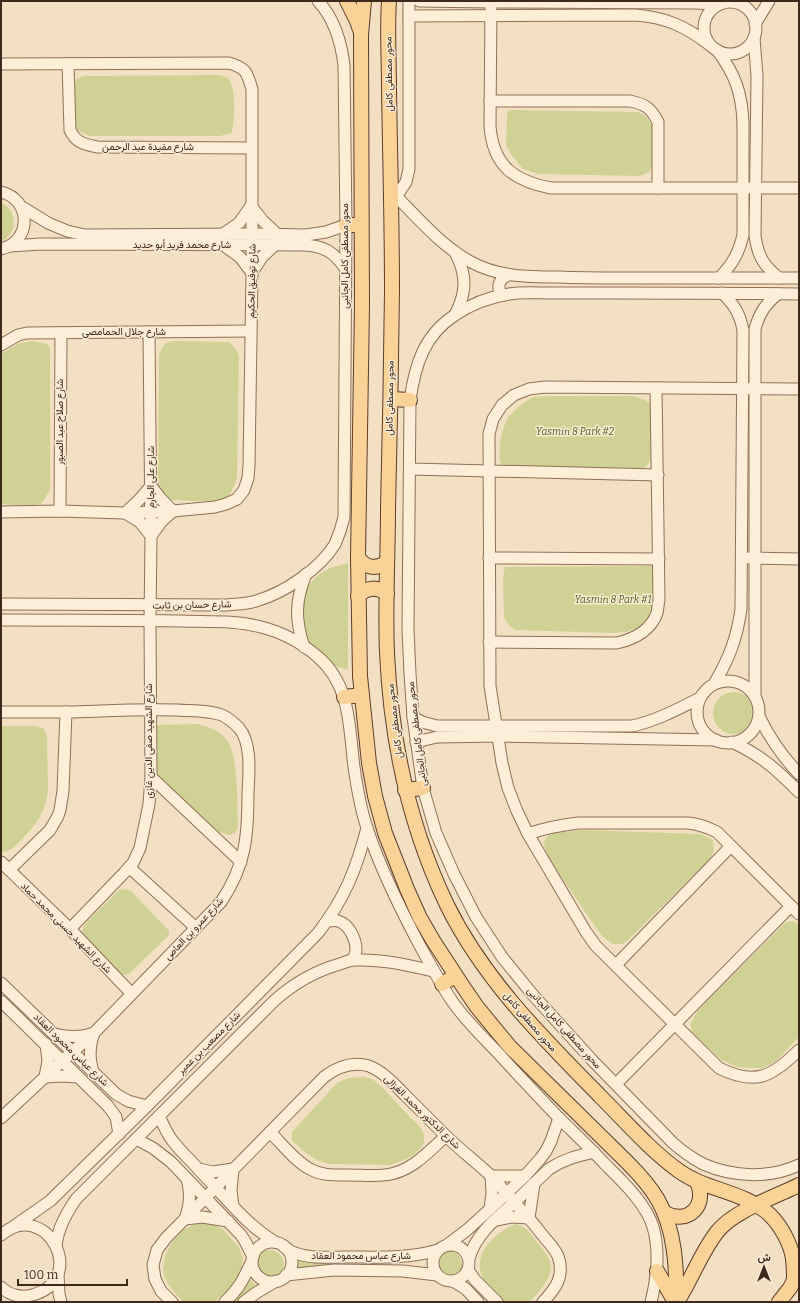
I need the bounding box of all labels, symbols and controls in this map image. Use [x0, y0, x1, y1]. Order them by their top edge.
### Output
street label: محور مصطفى كامل [382, 36, 396, 112]
street label: شارع مفيدة عبد الرحمن [102, 141, 194, 153]
street label: محور مصطفى كامل الجانبى [339, 203, 351, 309]
street label: شارع محمد فريد أبو حديد [133, 239, 231, 251]
street label: شارع توفيق الحكيم [245, 243, 259, 318]
street label: شارع جلال الحمامصى [82, 326, 166, 338]
street label: محور مصطفى كامل [383, 360, 397, 436]
street label: شارع صلاح عبد الصبور [54, 379, 66, 466]
park label: Yasmin 8 Park #2 [536, 426, 615, 438]
street label: شارع على الجارم [145, 446, 157, 508]
park label: Yasmin 8 Park #1 [575, 594, 651, 606]
street label: شارع حسان بن ثابت [152, 598, 232, 612]
street label: محور مصطفى كامل الجانبى [405, 681, 429, 787]
street label: شارع الشهيد صفى الدين غازى [143, 683, 155, 799]
street label: محور مصطفى كامل [384, 683, 406, 759]
street label: شارع الشهيد حسنى محمد حماد [18, 880, 114, 976]
street label: شارع عمرو بن العاص [162, 895, 226, 963]
street label: محور مصطفى كامل الجانبى [524, 985, 604, 1071]
street label: محور مصطفى كامل [501, 990, 559, 1054]
street label: شارع مصعب بن عمير [174, 1009, 243, 1078]
street label: شارع عباس محمود العقاد [31, 1011, 111, 1089]
street label: شارع الدكتور محمد الغزالى [381, 1072, 463, 1152]
north arrow [744, 1247, 784, 1287]
street label: شارع عباس محمود العقاد [311, 1250, 411, 1262]
text: ش [757, 1251, 771, 1264]
scale bar [18, 1261, 127, 1287]
text: 100 m [24, 1268, 59, 1282]

